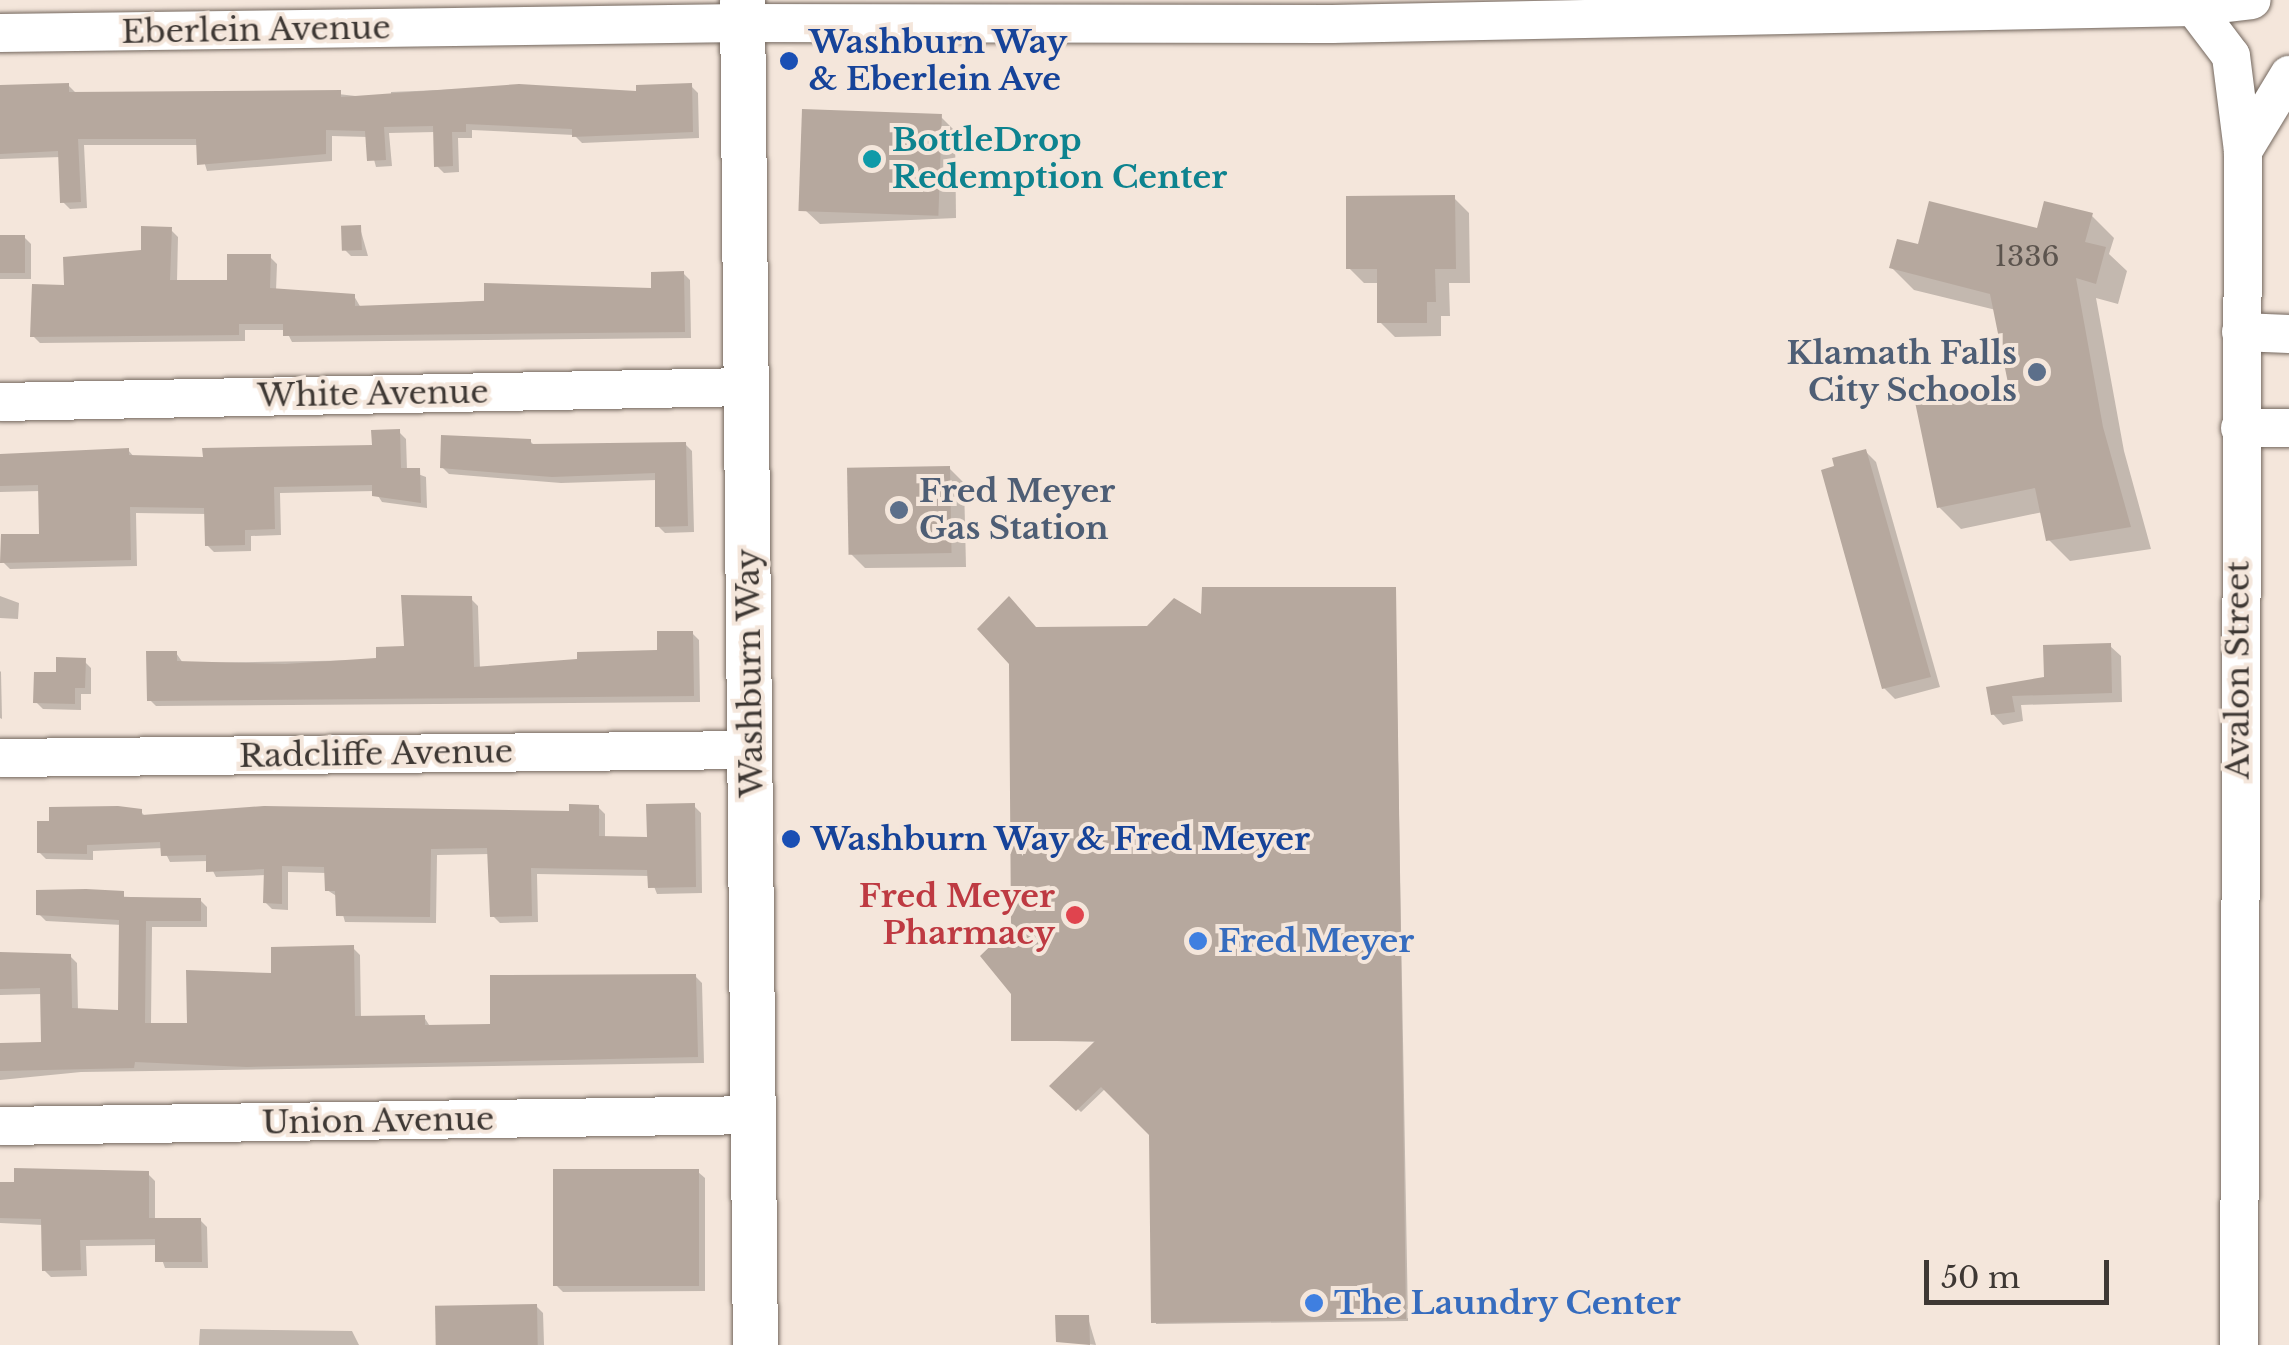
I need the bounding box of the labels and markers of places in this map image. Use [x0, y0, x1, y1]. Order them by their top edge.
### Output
place label: Washburn Way & Eberlein Ave [809, 24, 1068, 99]
marker: Washburn Way & Eberlein Ave [778, 50, 800, 72]
place label: BottleDrop Redemption Center [892, 122, 1227, 197]
marker: BottleDrop Redemption Center [861, 148, 883, 170]
place label: Klamath Falls City Schools [1786, 335, 2017, 410]
marker: Klamath Falls City Schools [2026, 361, 2048, 383]
place label: Fred Meyer Gas Station [919, 473, 1115, 548]
marker: Fred Meyer Gas Station [888, 499, 910, 521]
place label: Washburn Way & Fred Meyer [811, 820, 1312, 858]
marker: Washburn Way & Fred Meyer [780, 828, 802, 850]
place label: Fred Meyer Pharmacy [859, 878, 1055, 953]
marker: Fred Meyer Pharmacy [1064, 904, 1086, 926]
place label: Fred Meyer [1218, 922, 1414, 960]
marker: Fred Meyer [1187, 930, 1209, 952]
place label: The Laundry Center [1334, 1284, 1682, 1322]
marker: The Laundry Center [1303, 1292, 1325, 1314]

